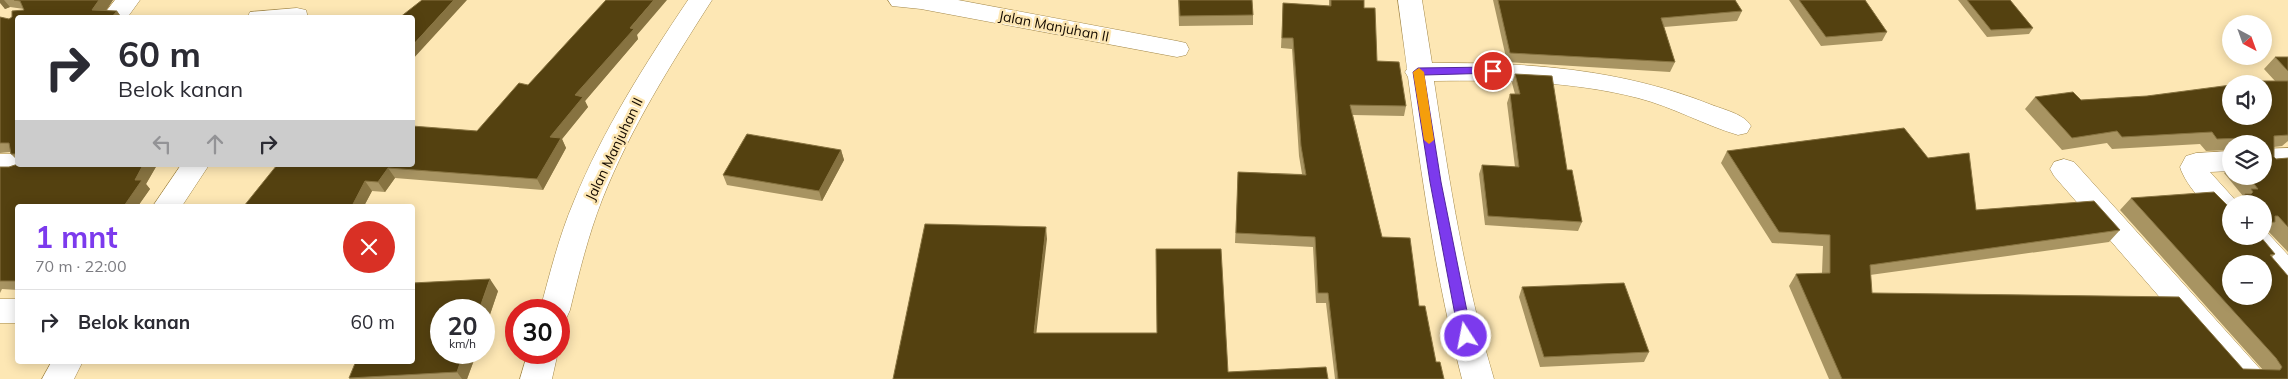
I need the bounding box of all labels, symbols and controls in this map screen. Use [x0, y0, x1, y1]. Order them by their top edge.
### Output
street label: Jalan Manjuhan II [997, 6, 1111, 46]
north arrow [2222, 15, 2272, 65]
map controls [2222, 15, 2272, 305]
text: 60 m [118, 32, 201, 76]
icon: right [35, 35, 100, 100]
pin [1472, 50, 1514, 92]
icon: arrive [1479, 57, 1507, 85]
text: Belok kanan [118, 75, 243, 103]
button: sound [2222, 75, 2272, 125]
street label: Jalan Manjuhan II [581, 95, 647, 203]
icon: left [148, 130, 176, 158]
icon: ahead [201, 130, 229, 158]
icon: right [254, 130, 282, 158]
button: layers [2222, 135, 2272, 185]
button: + [2222, 195, 2272, 245]
text: 1 mnt [35, 218, 118, 256]
button: close [343, 221, 395, 273]
button: − [2222, 255, 2272, 305]
text: 70 m · 22:00 [35, 256, 127, 276]
speed limit sign: 30 [505, 299, 570, 364]
icon: right [35, 308, 63, 336]
position arrow [1439, 309, 1491, 361]
text: Belok kanan [78, 310, 190, 334]
text: 60 m [351, 310, 395, 334]
text: 20 [447, 310, 478, 341]
text: km/h [449, 336, 476, 351]

